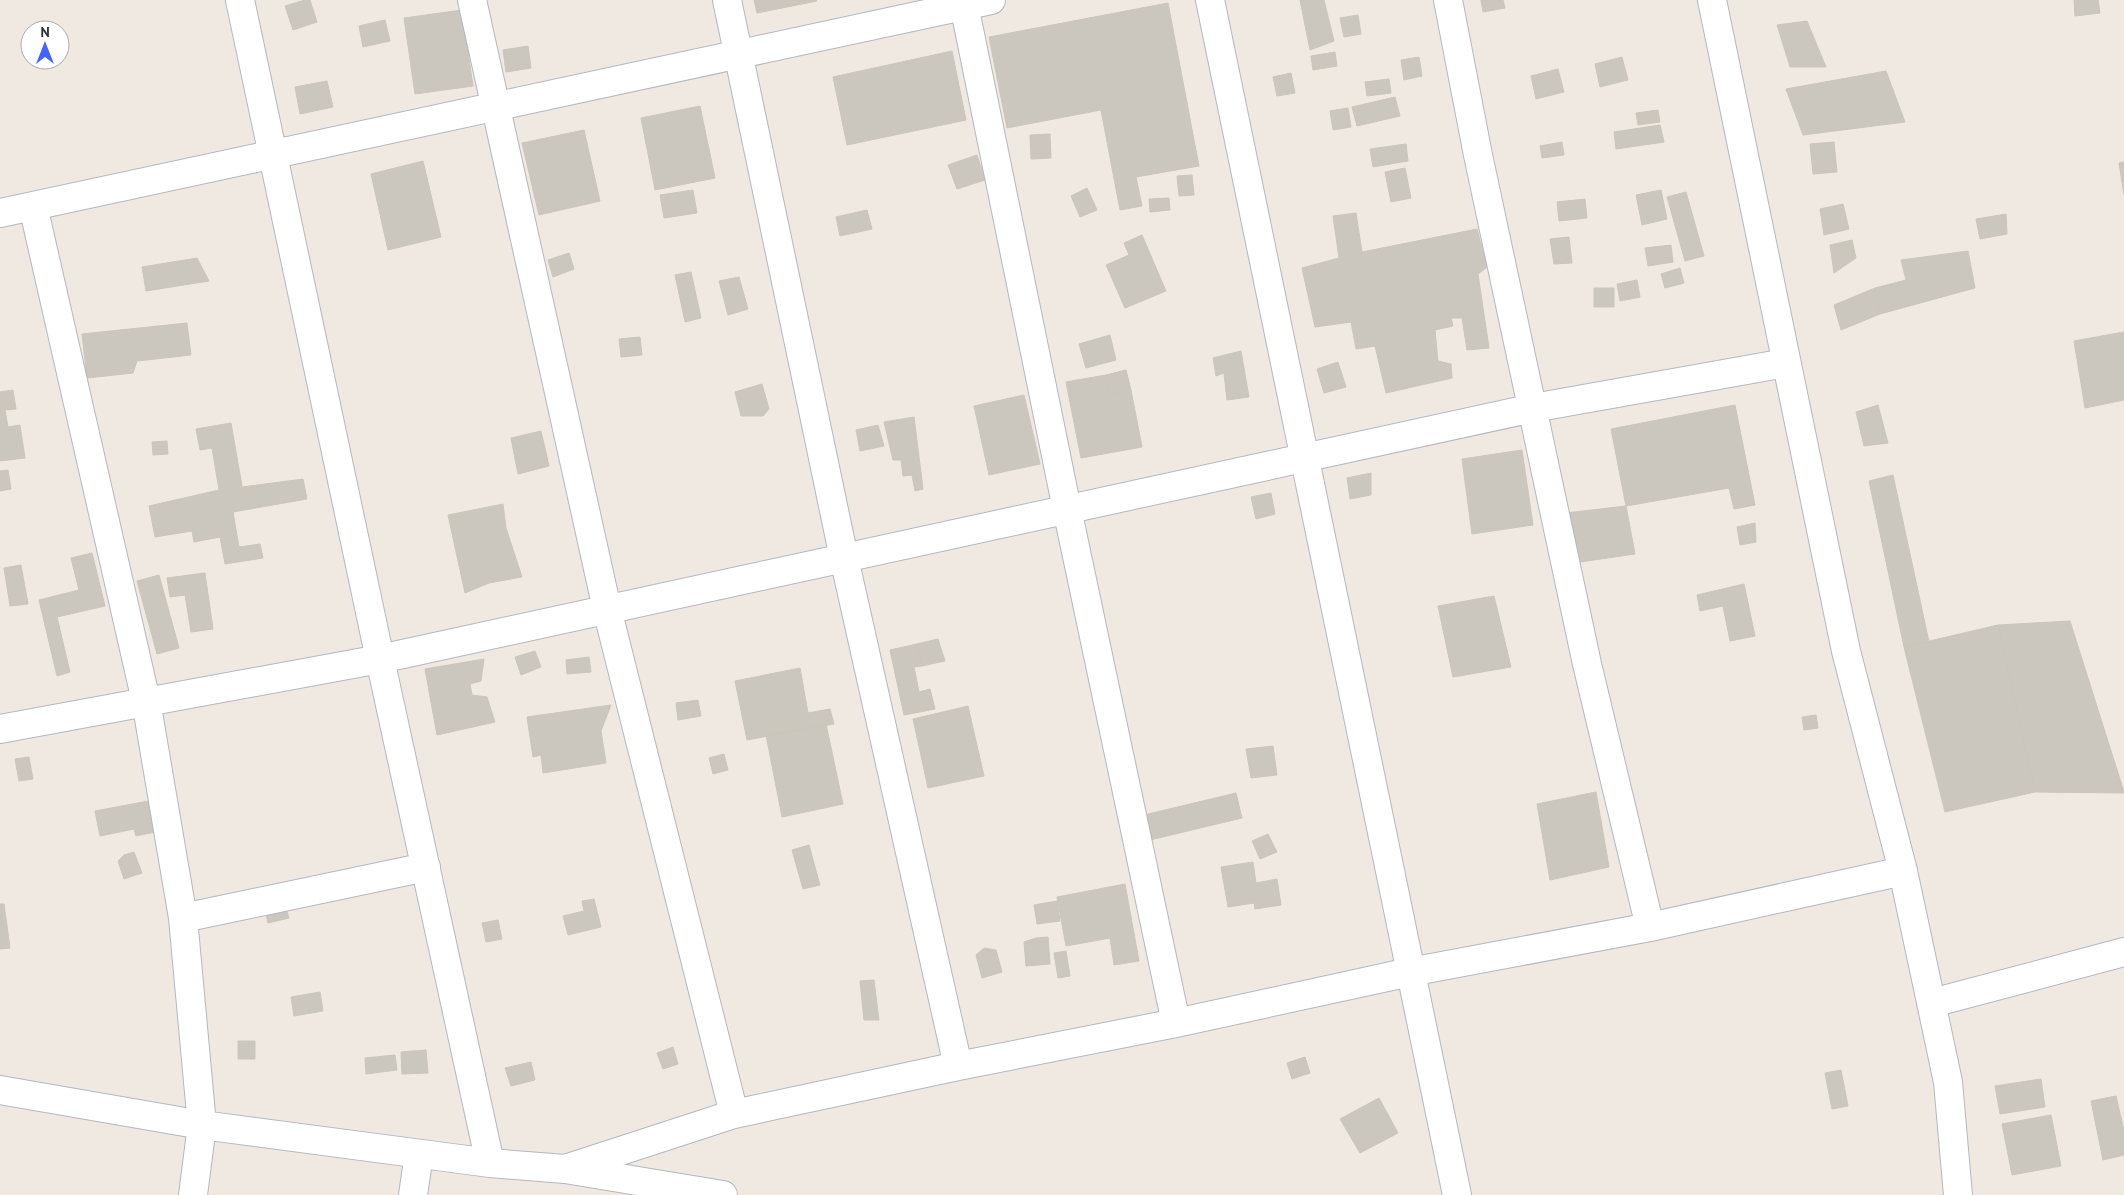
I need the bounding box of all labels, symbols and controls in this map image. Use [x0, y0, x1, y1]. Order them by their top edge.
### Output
north arrow [20, 20, 70, 70]
text: N [40, 23, 50, 41]

